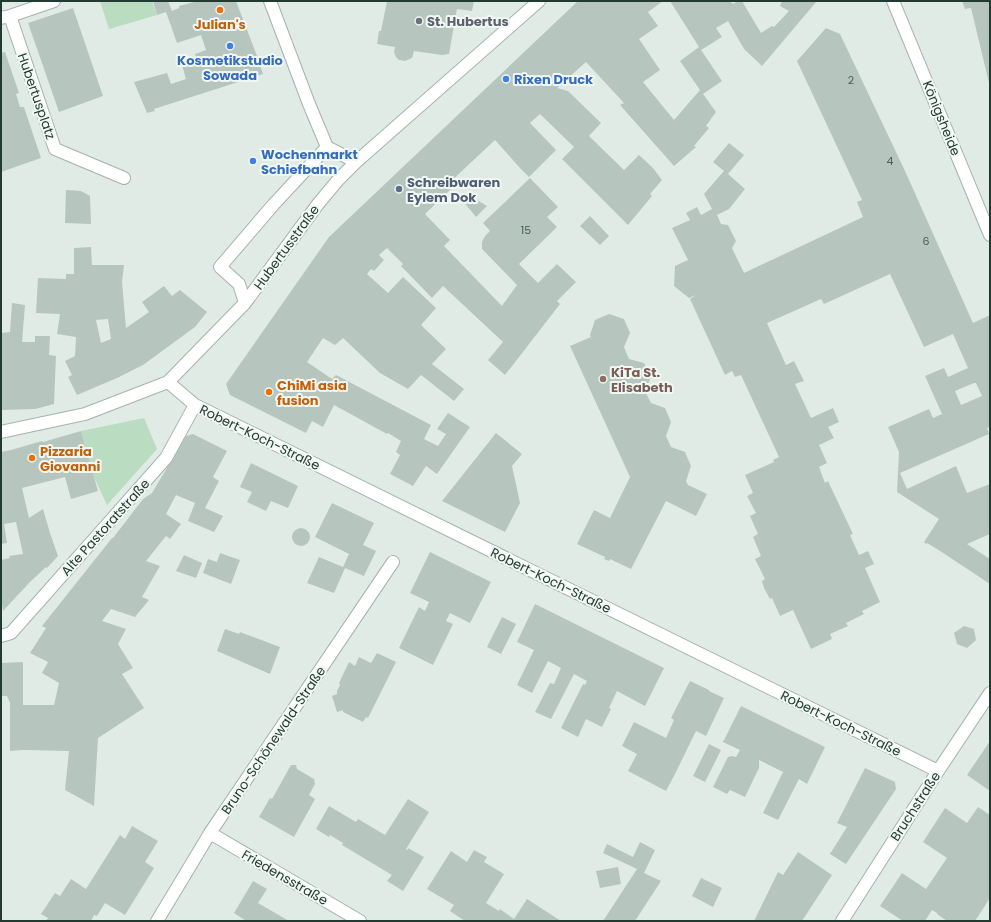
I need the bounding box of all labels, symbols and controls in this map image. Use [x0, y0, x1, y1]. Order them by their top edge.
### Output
marker: Julian's [215, 5, 225, 15]
place label: St. Hubertus [427, 12, 509, 31]
place label: Julian's [194, 15, 246, 34]
marker: St. Hubertus [414, 16, 424, 26]
marker: Kosmetikstudio Sowada [225, 41, 235, 51]
street label: Hubertusplatz [13, 50, 60, 142]
place label: Kosmetikstudio Sowada [177, 51, 283, 85]
place label: Rixen Druck [514, 70, 593, 89]
house number: 2 [848, 72, 854, 88]
marker: Rixen Druck [501, 74, 511, 84]
street label: Königsheide [918, 78, 965, 159]
place label: Wochenmarkt Schiefbahn [261, 145, 358, 179]
house number: 4 [887, 153, 894, 169]
marker: Wochenmarkt Schiefbahn [248, 156, 258, 166]
place label: Schreibwaren Eylem Dok [407, 173, 501, 207]
marker: Schreibwaren Eylem Dok [394, 184, 404, 194]
street label: Hubertusstraße [249, 201, 324, 294]
house number: 15 [521, 222, 531, 238]
house number: 6 [923, 233, 930, 249]
place label: KiTa St. Elisabeth [611, 363, 673, 397]
marker: KiTa St. Elisabeth [598, 374, 608, 384]
place label: ChiMi asia fusion [277, 376, 347, 410]
marker: ChiMi asia fusion [264, 387, 274, 397]
street label: Robert-Koch-Straße [196, 400, 323, 475]
place label: Pizzaria Giovanni [40, 442, 101, 476]
marker: Pizzaria Giovanni [27, 453, 37, 463]
street label: Alte Pastoratstraße [57, 475, 154, 580]
street label: Robert-Koch-Straße [487, 543, 614, 618]
street label: Bruno-Schönewald-Straße [217, 662, 330, 818]
street label: Robert-Koch-Straße [777, 686, 904, 761]
street label: Bruchstraße [886, 768, 945, 845]
street label: Friedensstraße [238, 845, 331, 910]

